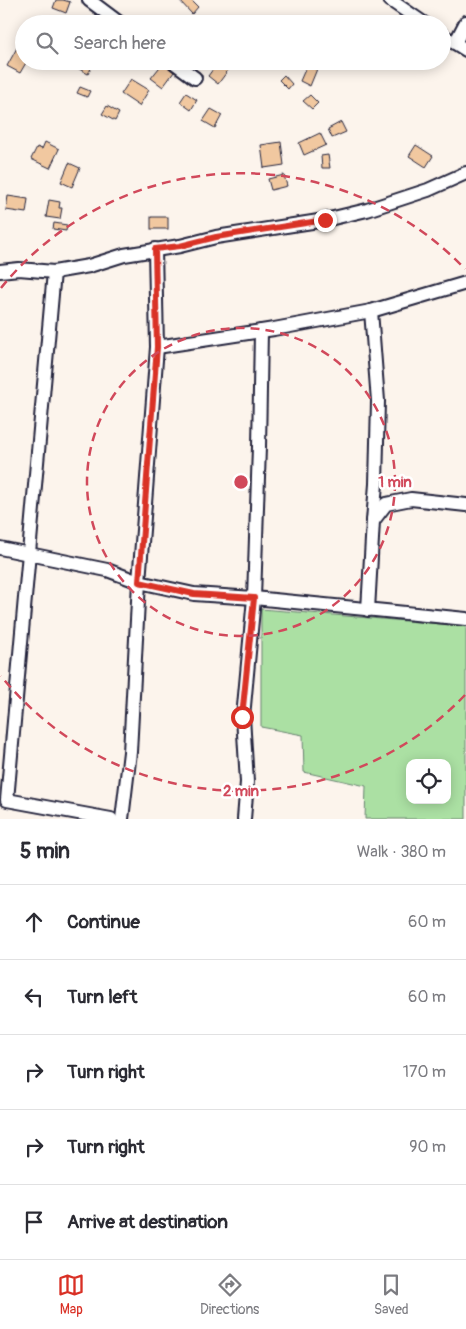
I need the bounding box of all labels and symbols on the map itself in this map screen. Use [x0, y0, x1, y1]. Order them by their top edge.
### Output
route end [314, 209, 337, 232]
centre of rings [232, 473, 250, 491]
text: 1 min [378, 473, 412, 492]
route start [231, 706, 254, 729]
text: 2 min [223, 782, 259, 801]

